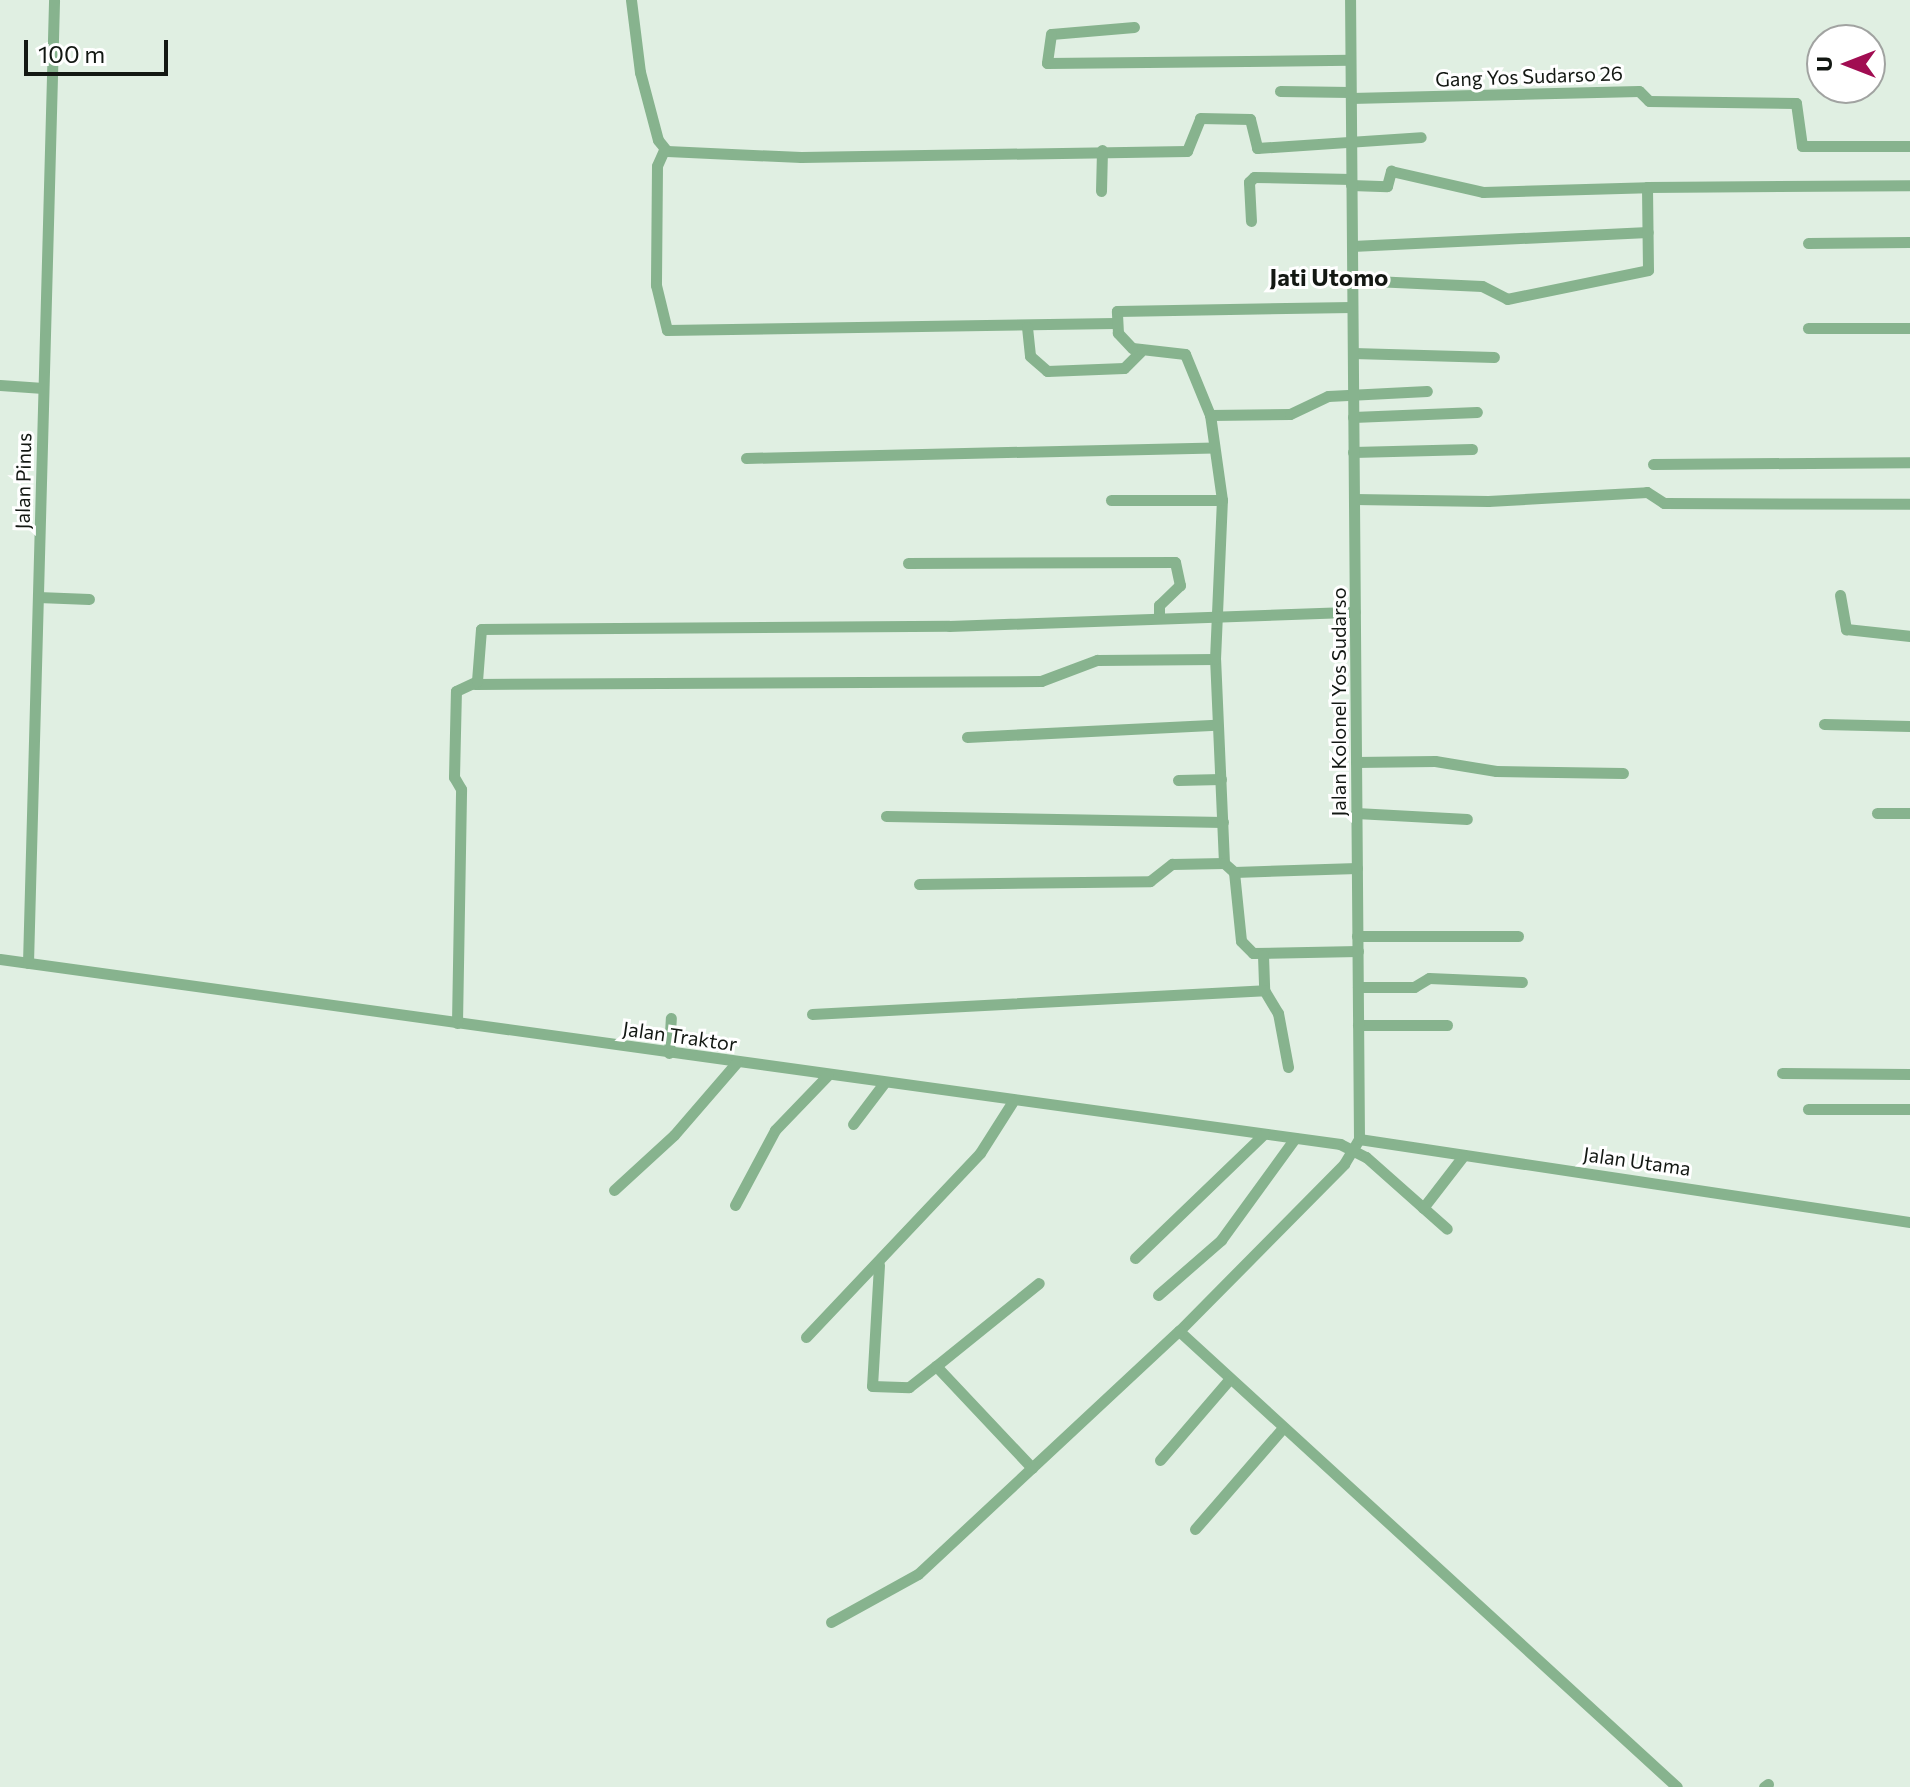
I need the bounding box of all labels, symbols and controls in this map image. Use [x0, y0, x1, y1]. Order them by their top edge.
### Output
scale bar [28, 24, 172, 74]
north arrow [1806, 24, 1886, 104]
text: 100 m [38, 39, 105, 68]
text: U [1810, 56, 1837, 72]
street label: Gang Yos Sudarso 26 [1435, 61, 1623, 91]
district label: Jati Utomo [1270, 263, 1388, 291]
street label: Jalan Pinus [10, 433, 36, 529]
street label: Jalan Kolonel Yos Sudarso [1326, 587, 1350, 817]
street label: Jalan Traktor [621, 1016, 739, 1056]
street label: Jalan Utama [1582, 1142, 1692, 1180]

